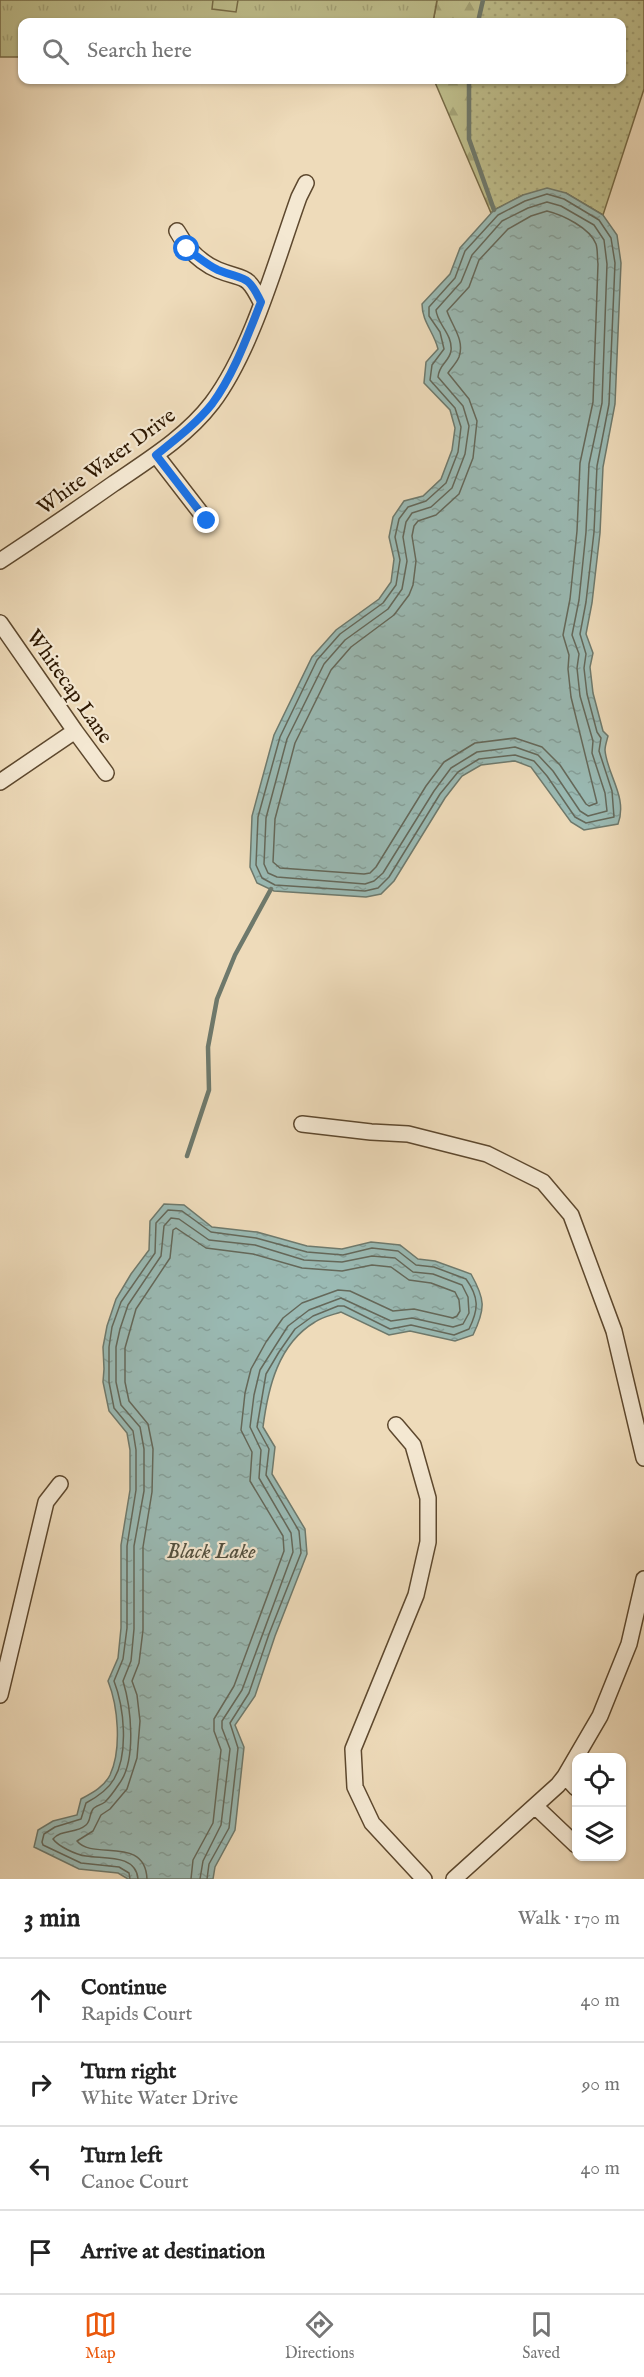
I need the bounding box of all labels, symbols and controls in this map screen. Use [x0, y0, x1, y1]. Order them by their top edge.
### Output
search box [18, 18, 626, 84]
icon: search [39, 35, 72, 68]
text: Search here [87, 37, 192, 65]
route start [173, 235, 199, 261]
street label: White Water Drive [32, 403, 182, 522]
route end [193, 507, 219, 533]
street label: Whitecap Lane [19, 624, 118, 750]
water label: Black Lake [166, 1538, 256, 1566]
map controls [572, 1753, 626, 1861]
button: locate [572, 1753, 626, 1807]
button: layers [572, 1807, 626, 1861]
text: 3 min [24, 1902, 80, 1935]
text: Walk · 170 m [518, 1906, 620, 1931]
text: Continue [81, 1974, 167, 2002]
icon: ahead [24, 1984, 57, 2017]
text: 40 m [581, 1988, 620, 2013]
text: Rapids Court [81, 2002, 192, 2027]
text: Turn right [81, 2058, 176, 2086]
icon: right [24, 2068, 57, 2101]
text: 90 m [582, 2072, 620, 2097]
text: White Water Drive [81, 2086, 238, 2111]
text: Turn left [81, 2142, 163, 2170]
icon: left [24, 2152, 57, 2185]
text: 40 m [581, 2156, 620, 2181]
text: Canoe Court [81, 2170, 189, 2195]
icon: arrive [24, 2236, 57, 2269]
text: Arrive at destination [81, 2238, 265, 2266]
tab: Map [84, 2308, 117, 2364]
tab: Directions [285, 2308, 354, 2364]
tab: Saved [522, 2308, 560, 2364]

